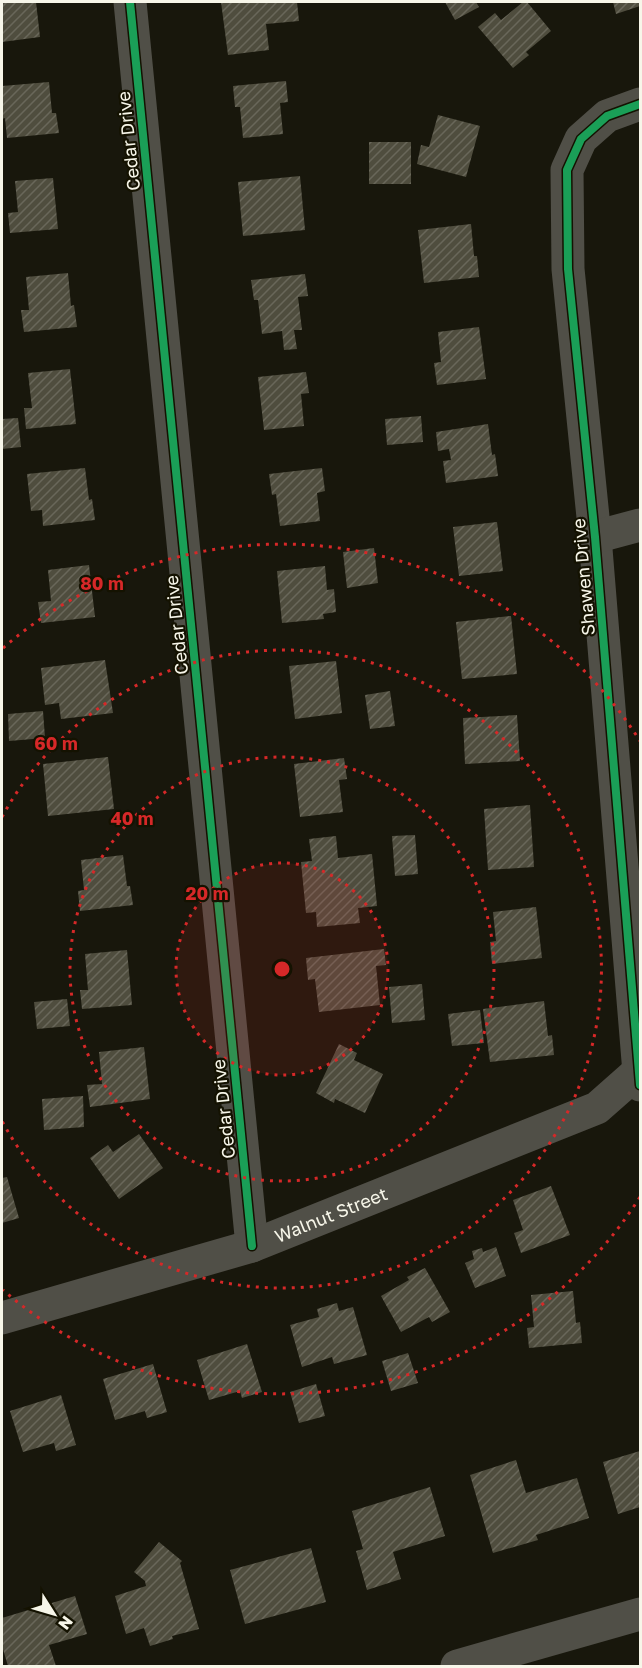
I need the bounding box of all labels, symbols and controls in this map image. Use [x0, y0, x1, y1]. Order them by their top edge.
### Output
street label: Cedar Drive [112, 90, 144, 192]
street label: Shawen Drive [567, 517, 599, 637]
text: 80 m [80, 572, 124, 594]
street label: Cedar Drive [160, 574, 192, 676]
text: 60 m [34, 732, 78, 754]
text: 40 m [110, 807, 154, 829]
text: 20 m [186, 882, 228, 904]
centre of rings [272, 959, 292, 979]
street label: Cedar Drive [207, 1058, 239, 1160]
street label: Walnut Street [271, 1182, 390, 1247]
north arrow [24, 1584, 84, 1644]
text: N [54, 1612, 78, 1634]

